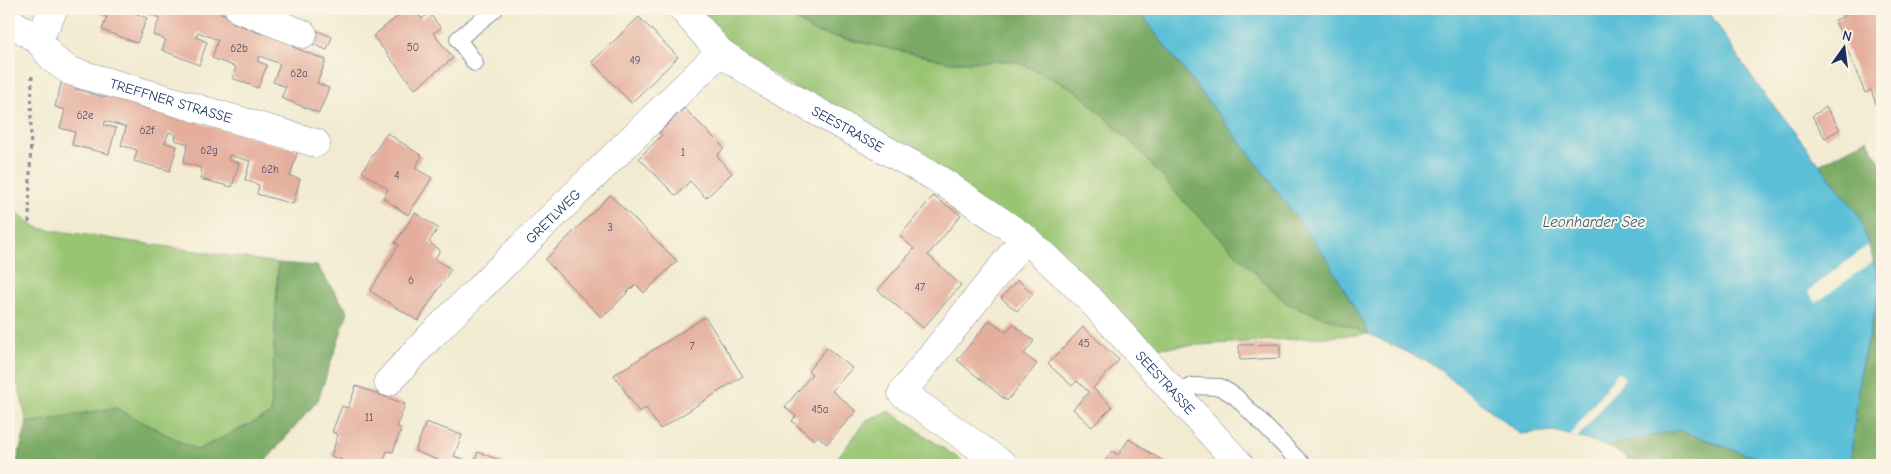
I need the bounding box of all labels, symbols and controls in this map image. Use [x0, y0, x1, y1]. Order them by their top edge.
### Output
north arrow [1818, 22, 1868, 72]
text: N [1841, 27, 1854, 45]
house number: 50 [407, 41, 419, 54]
house number: 62b [230, 42, 248, 55]
house number: 49 [629, 54, 641, 67]
house number: 62a [290, 67, 308, 80]
street label: TREFFNER STRASSE [108, 75, 234, 127]
street label: SEESTRASSE [809, 102, 887, 156]
house number: 62e [76, 109, 94, 122]
house number: 62f [140, 124, 155, 137]
house number: 62g [200, 144, 218, 157]
house number: 1 [681, 146, 685, 159]
house number: 62h [261, 163, 279, 176]
house number: 4 [394, 169, 400, 182]
street label: GRETLWEG [522, 186, 585, 247]
water label: Leonharder See [1543, 213, 1646, 231]
house number: 3 [607, 221, 613, 234]
house number: 6 [408, 274, 414, 287]
house number: 47 [915, 281, 925, 294]
house number: 45 [1078, 337, 1090, 350]
house number: 7 [689, 340, 695, 353]
street label: SEESTRASSE [1132, 347, 1198, 418]
house number: 45a [812, 403, 828, 416]
house number: 11 [365, 411, 373, 424]

